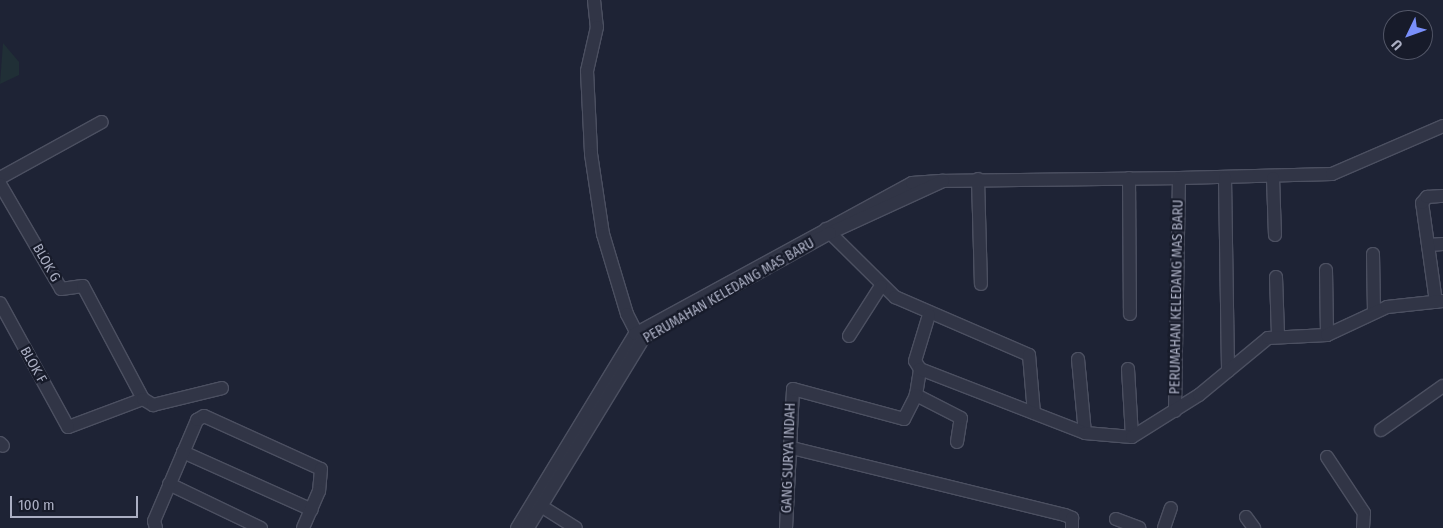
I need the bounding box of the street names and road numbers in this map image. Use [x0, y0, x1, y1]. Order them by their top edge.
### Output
street label: PERUMAHAN KELEDANG MAS BARU [1167, 199, 1187, 395]
street label: PERUMAHAN KELEDANG MAS BARU [640, 235, 818, 347]
street label: BLOK G [29, 241, 63, 285]
street label: BLOK F [16, 344, 50, 386]
street label: GANG SURYA INDAH [779, 402, 799, 514]

